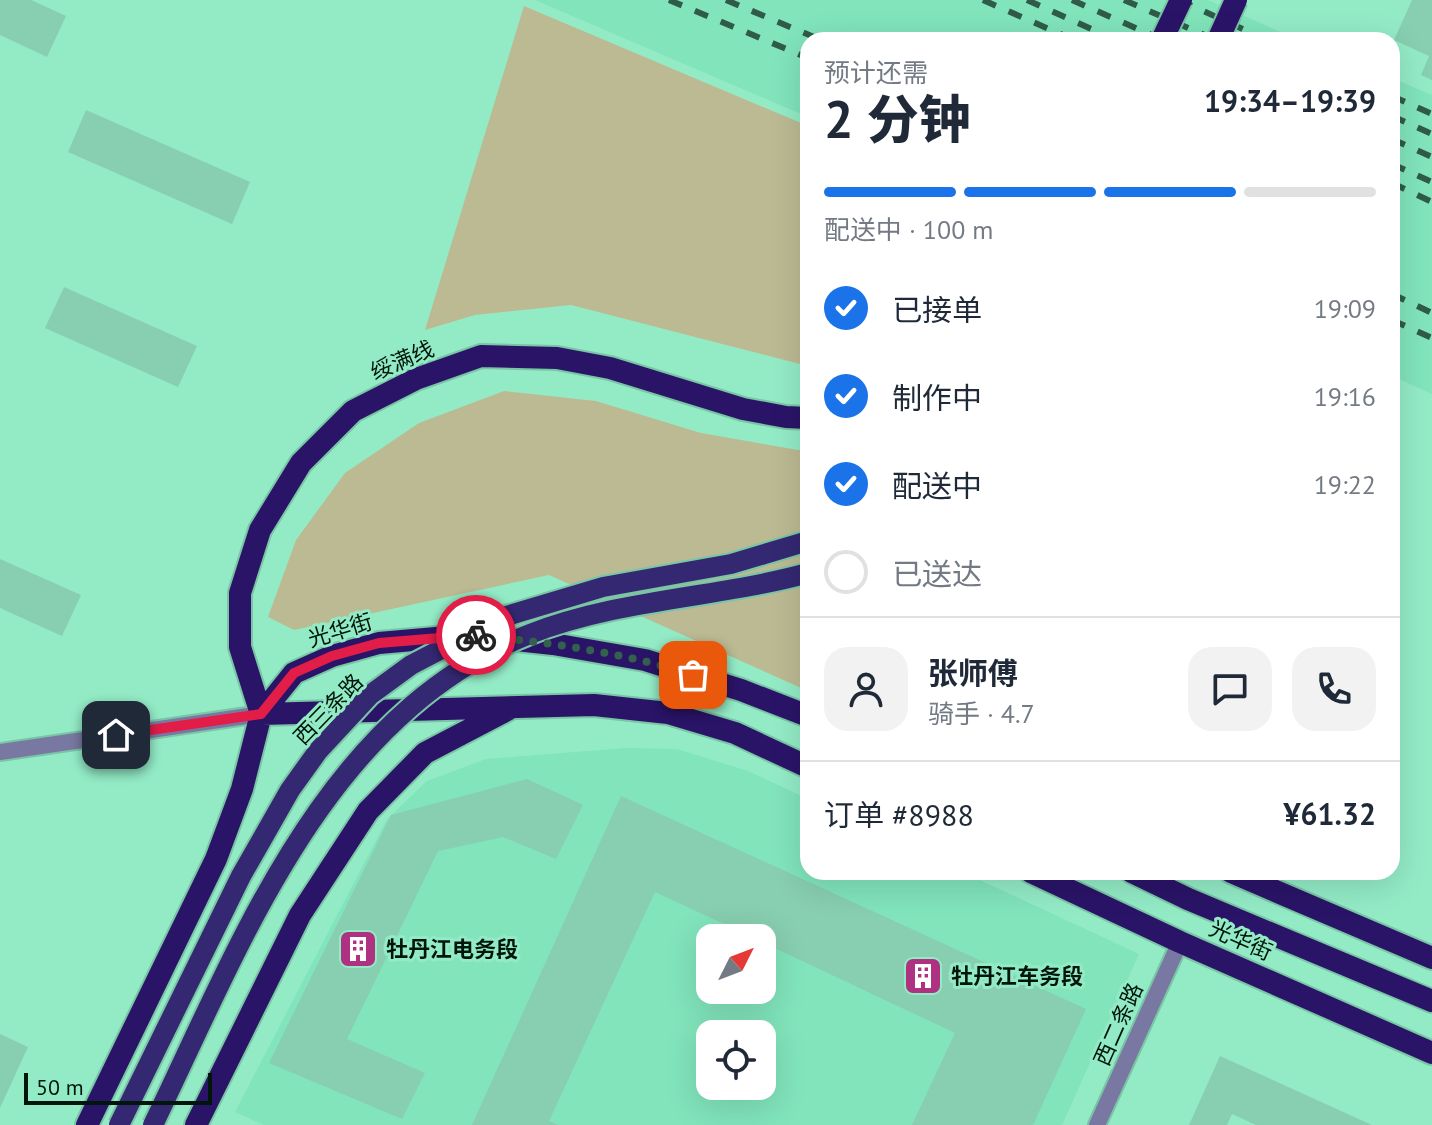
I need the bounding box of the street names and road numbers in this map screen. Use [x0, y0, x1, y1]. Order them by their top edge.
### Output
street label: 绥满线 [366, 334, 438, 386]
street label: 光华街 [304, 607, 376, 653]
street label: 西三条路 [287, 668, 369, 750]
street label: 光华街 [1205, 914, 1277, 966]
street label: 西二条路 [1087, 978, 1149, 1070]

